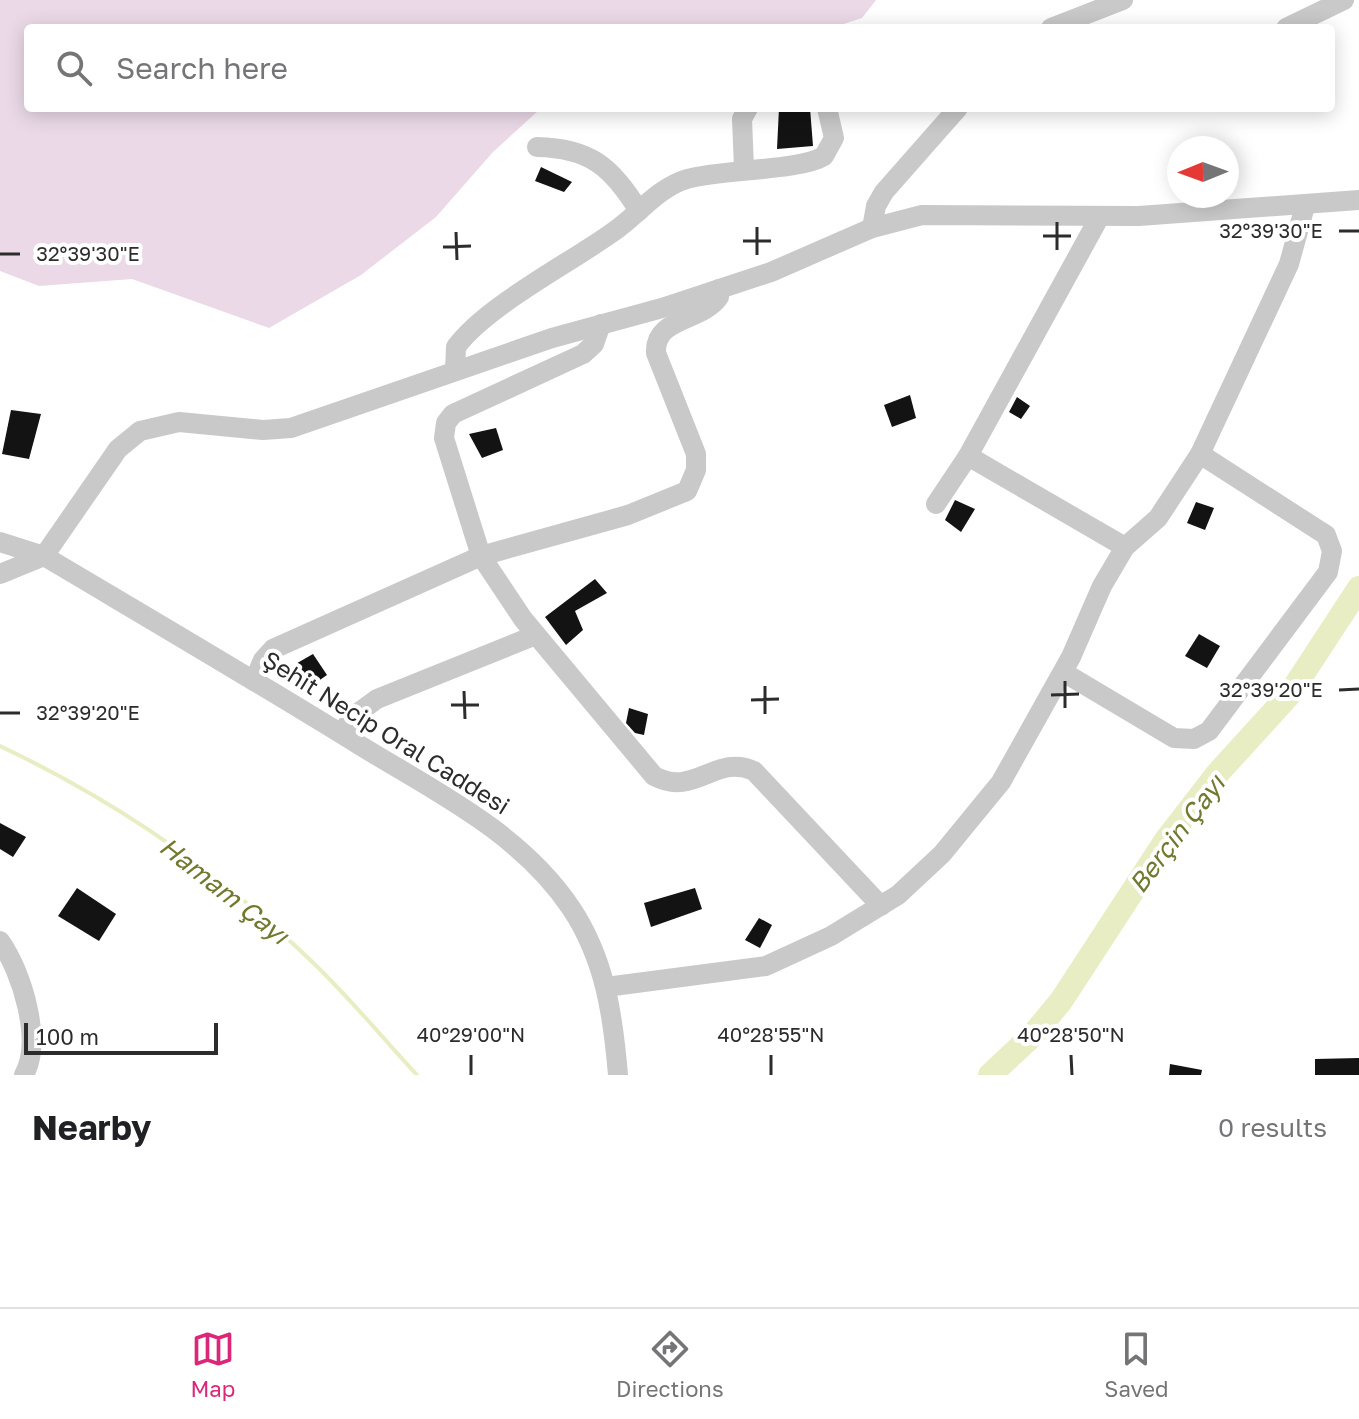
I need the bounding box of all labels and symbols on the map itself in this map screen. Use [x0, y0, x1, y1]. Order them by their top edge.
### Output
north arrow [1167, 136, 1239, 208]
text: 32°39'30"E [1219, 218, 1323, 242]
text: 32°39'30"E [36, 241, 140, 265]
street label: Şehit Necip Oral Caddesi [258, 644, 515, 820]
text: 32°39'20"E [1219, 677, 1323, 701]
text: 32°39'20"E [36, 700, 140, 724]
water label: Berçin Çayı [1122, 767, 1232, 899]
water label: Hamam Çayı [154, 831, 297, 952]
scale bar [24, 1019, 218, 1055]
text: 40°29'00"N [417, 1022, 525, 1046]
text: 40°28'55"N [718, 1022, 824, 1046]
text: 40°28'50"N [1017, 1022, 1125, 1046]

